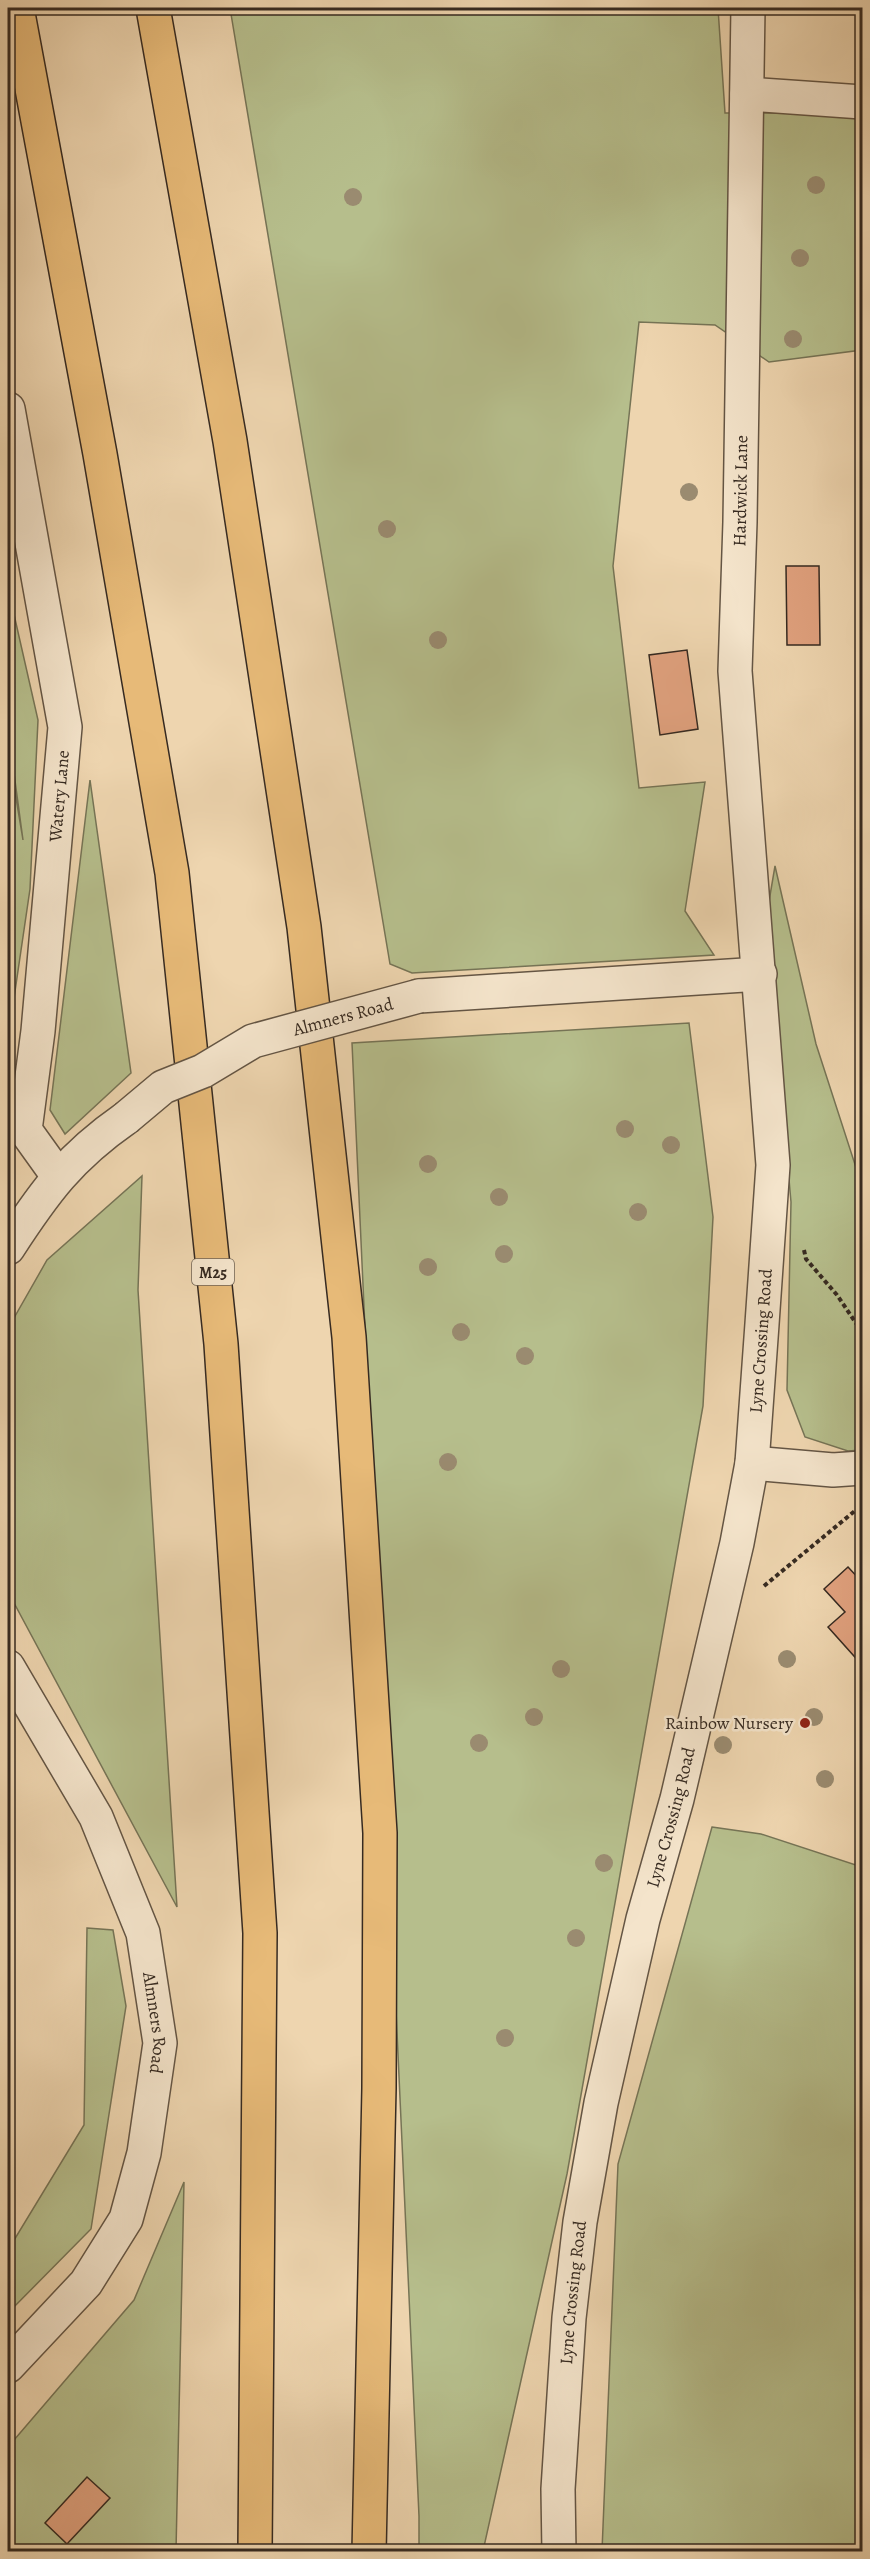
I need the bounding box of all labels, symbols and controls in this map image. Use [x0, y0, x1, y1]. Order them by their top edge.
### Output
street label: Hardwick Lane [727, 435, 753, 547]
street label: Watery Lane [43, 749, 75, 844]
street label: Almners Road [289, 991, 396, 1042]
road number: M25 [192, 1259, 234, 1285]
street label: Lyne Crossing Road [744, 1268, 778, 1414]
place label: Rainbow Nursery [665, 1711, 794, 1735]
marker: Rainbow Nursery [798, 1716, 812, 1730]
street label: Lyne Crossing Road [640, 1744, 701, 1890]
street label: Almners Road [137, 1969, 173, 2076]
street label: Lyne Crossing Road [554, 2219, 592, 2365]

